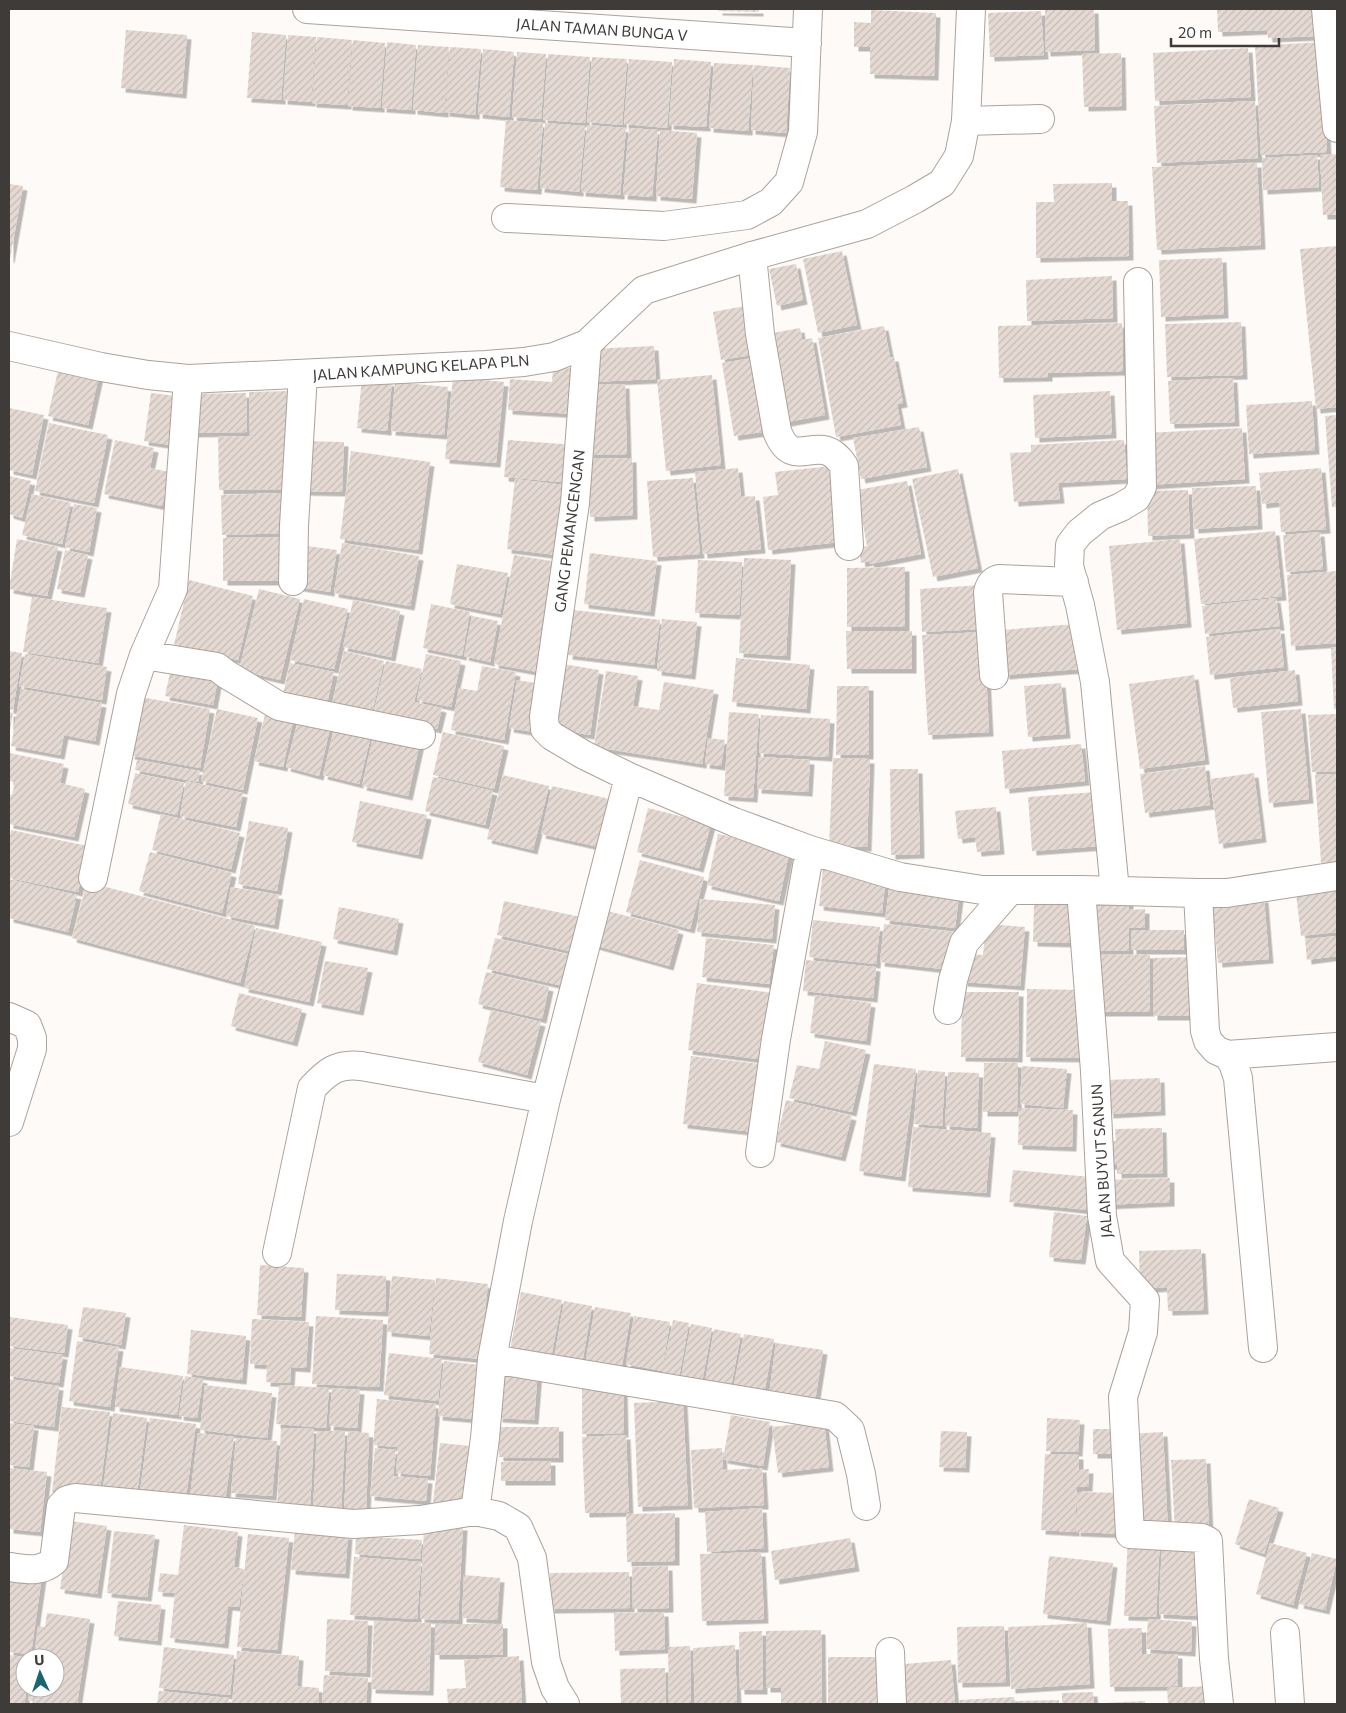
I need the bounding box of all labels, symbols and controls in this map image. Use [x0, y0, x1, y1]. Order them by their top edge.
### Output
street label: JALAN TAMAN BUNGA V [516, 14, 688, 44]
scale bar [1171, 15, 1278, 47]
text: 20 m [1178, 23, 1212, 41]
street label: JALAN KAMPUNG KELAPA PLN [312, 350, 530, 384]
street label: GANG PEMANCENGAN [550, 449, 588, 613]
street label: JALAN BUYUT SANUN [1087, 1083, 1115, 1239]
north arrow [15, 1648, 65, 1698]
text: U [34, 1651, 45, 1668]

